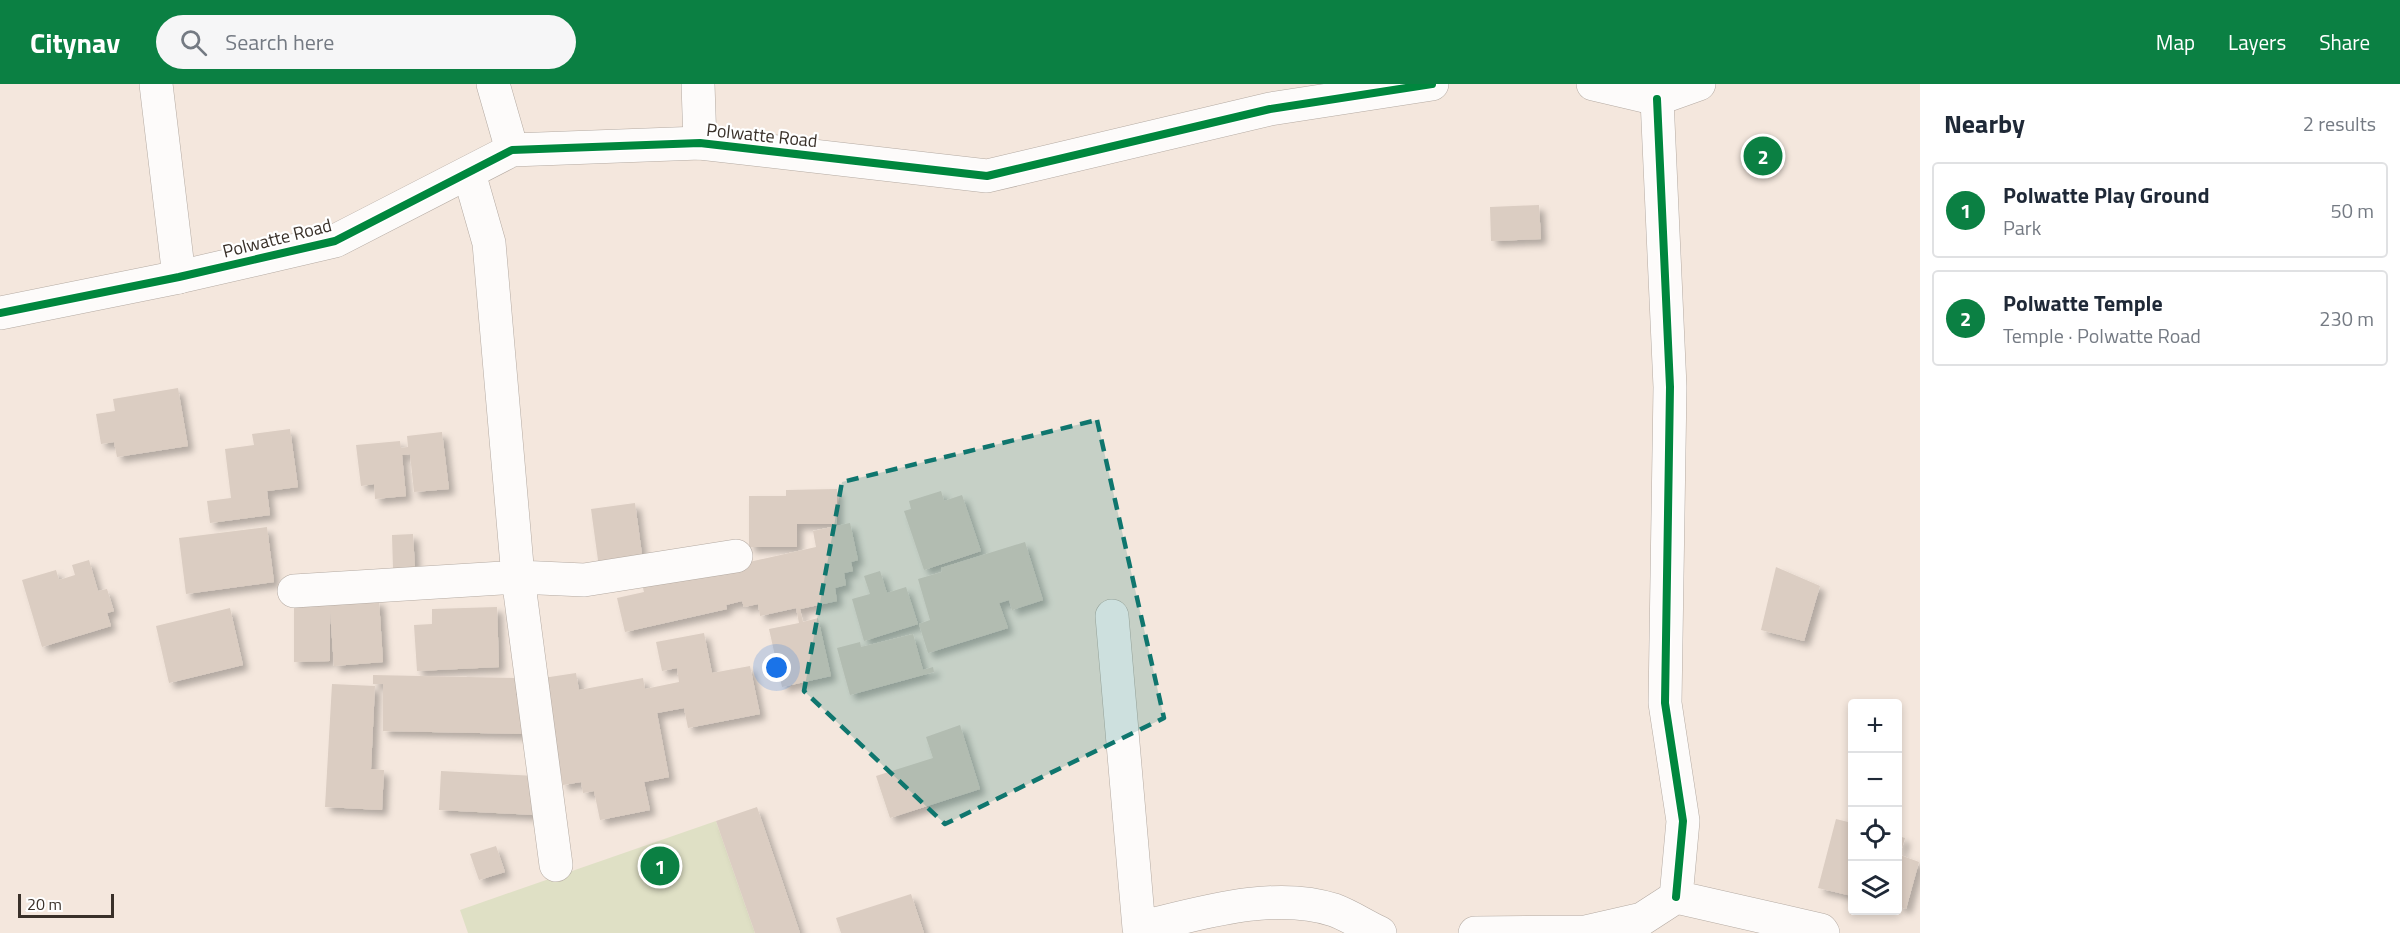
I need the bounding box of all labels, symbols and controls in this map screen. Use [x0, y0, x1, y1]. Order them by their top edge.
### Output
search box [156, 15, 576, 69]
text: Citynav [30, 21, 120, 64]
text: Search here [225, 25, 334, 59]
icon: search [177, 26, 210, 59]
text: Map [2156, 26, 2195, 58]
text: Layers [2228, 26, 2286, 58]
text: Share [2319, 26, 2370, 58]
text: Nearby [1944, 104, 2025, 143]
text: 2 results [2303, 108, 2376, 139]
street label: Polwatte Road [705, 116, 819, 154]
pin: 2 [1744, 134, 1782, 178]
text: Polwatte Play Ground [2003, 178, 2209, 212]
text: 1 [1960, 195, 1971, 226]
text: 50 m [2330, 195, 2374, 226]
street label: Polwatte Road [220, 211, 334, 265]
text: Park [2003, 212, 2041, 243]
text: Polwatte Temple [2003, 286, 2163, 320]
text: 2 [1960, 303, 1971, 334]
text: 230 m [2319, 303, 2374, 334]
text: Temple · Polwatte Road [2003, 320, 2201, 351]
your location [762, 653, 791, 682]
map controls [1848, 699, 1902, 915]
button: + [1848, 699, 1902, 753]
button: − [1848, 753, 1902, 807]
button: locate [1848, 807, 1902, 861]
pin: 1 [640, 844, 680, 888]
button: layers [1848, 861, 1902, 915]
scale bar [18, 891, 114, 918]
text: 20 m [27, 892, 62, 916]

